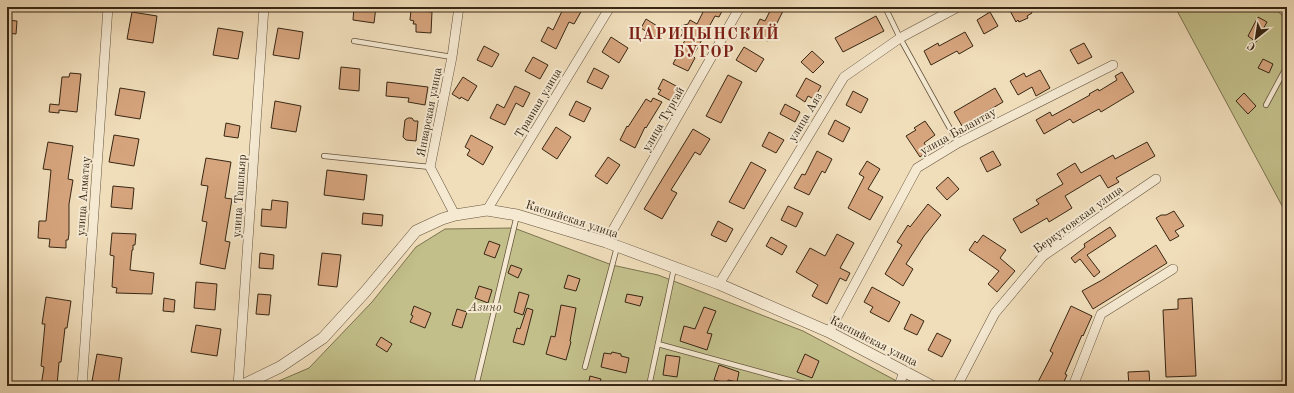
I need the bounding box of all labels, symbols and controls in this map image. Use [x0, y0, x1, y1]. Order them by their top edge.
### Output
north arrow [1236, 18, 1276, 58]
district label: ЦАРИЦЫНСКИЙ БУГОР [628, 23, 780, 61]
text: С [1246, 39, 1258, 52]
street label: Январская улица [415, 66, 445, 158]
street label: Травная улица [513, 66, 564, 141]
street label: улица Тургай [641, 85, 687, 154]
street label: улица Аяз [787, 91, 825, 144]
street label: улица Балантау [918, 106, 999, 158]
street label: улица Ташлыяр [231, 154, 249, 238]
street label: улица Алматау [75, 155, 93, 236]
street label: Беркутовская улица [1032, 183, 1126, 256]
street label: Каспийская улица [524, 199, 620, 241]
park label: Азино [468, 302, 502, 314]
street label: Каспийская улица [828, 315, 919, 369]

